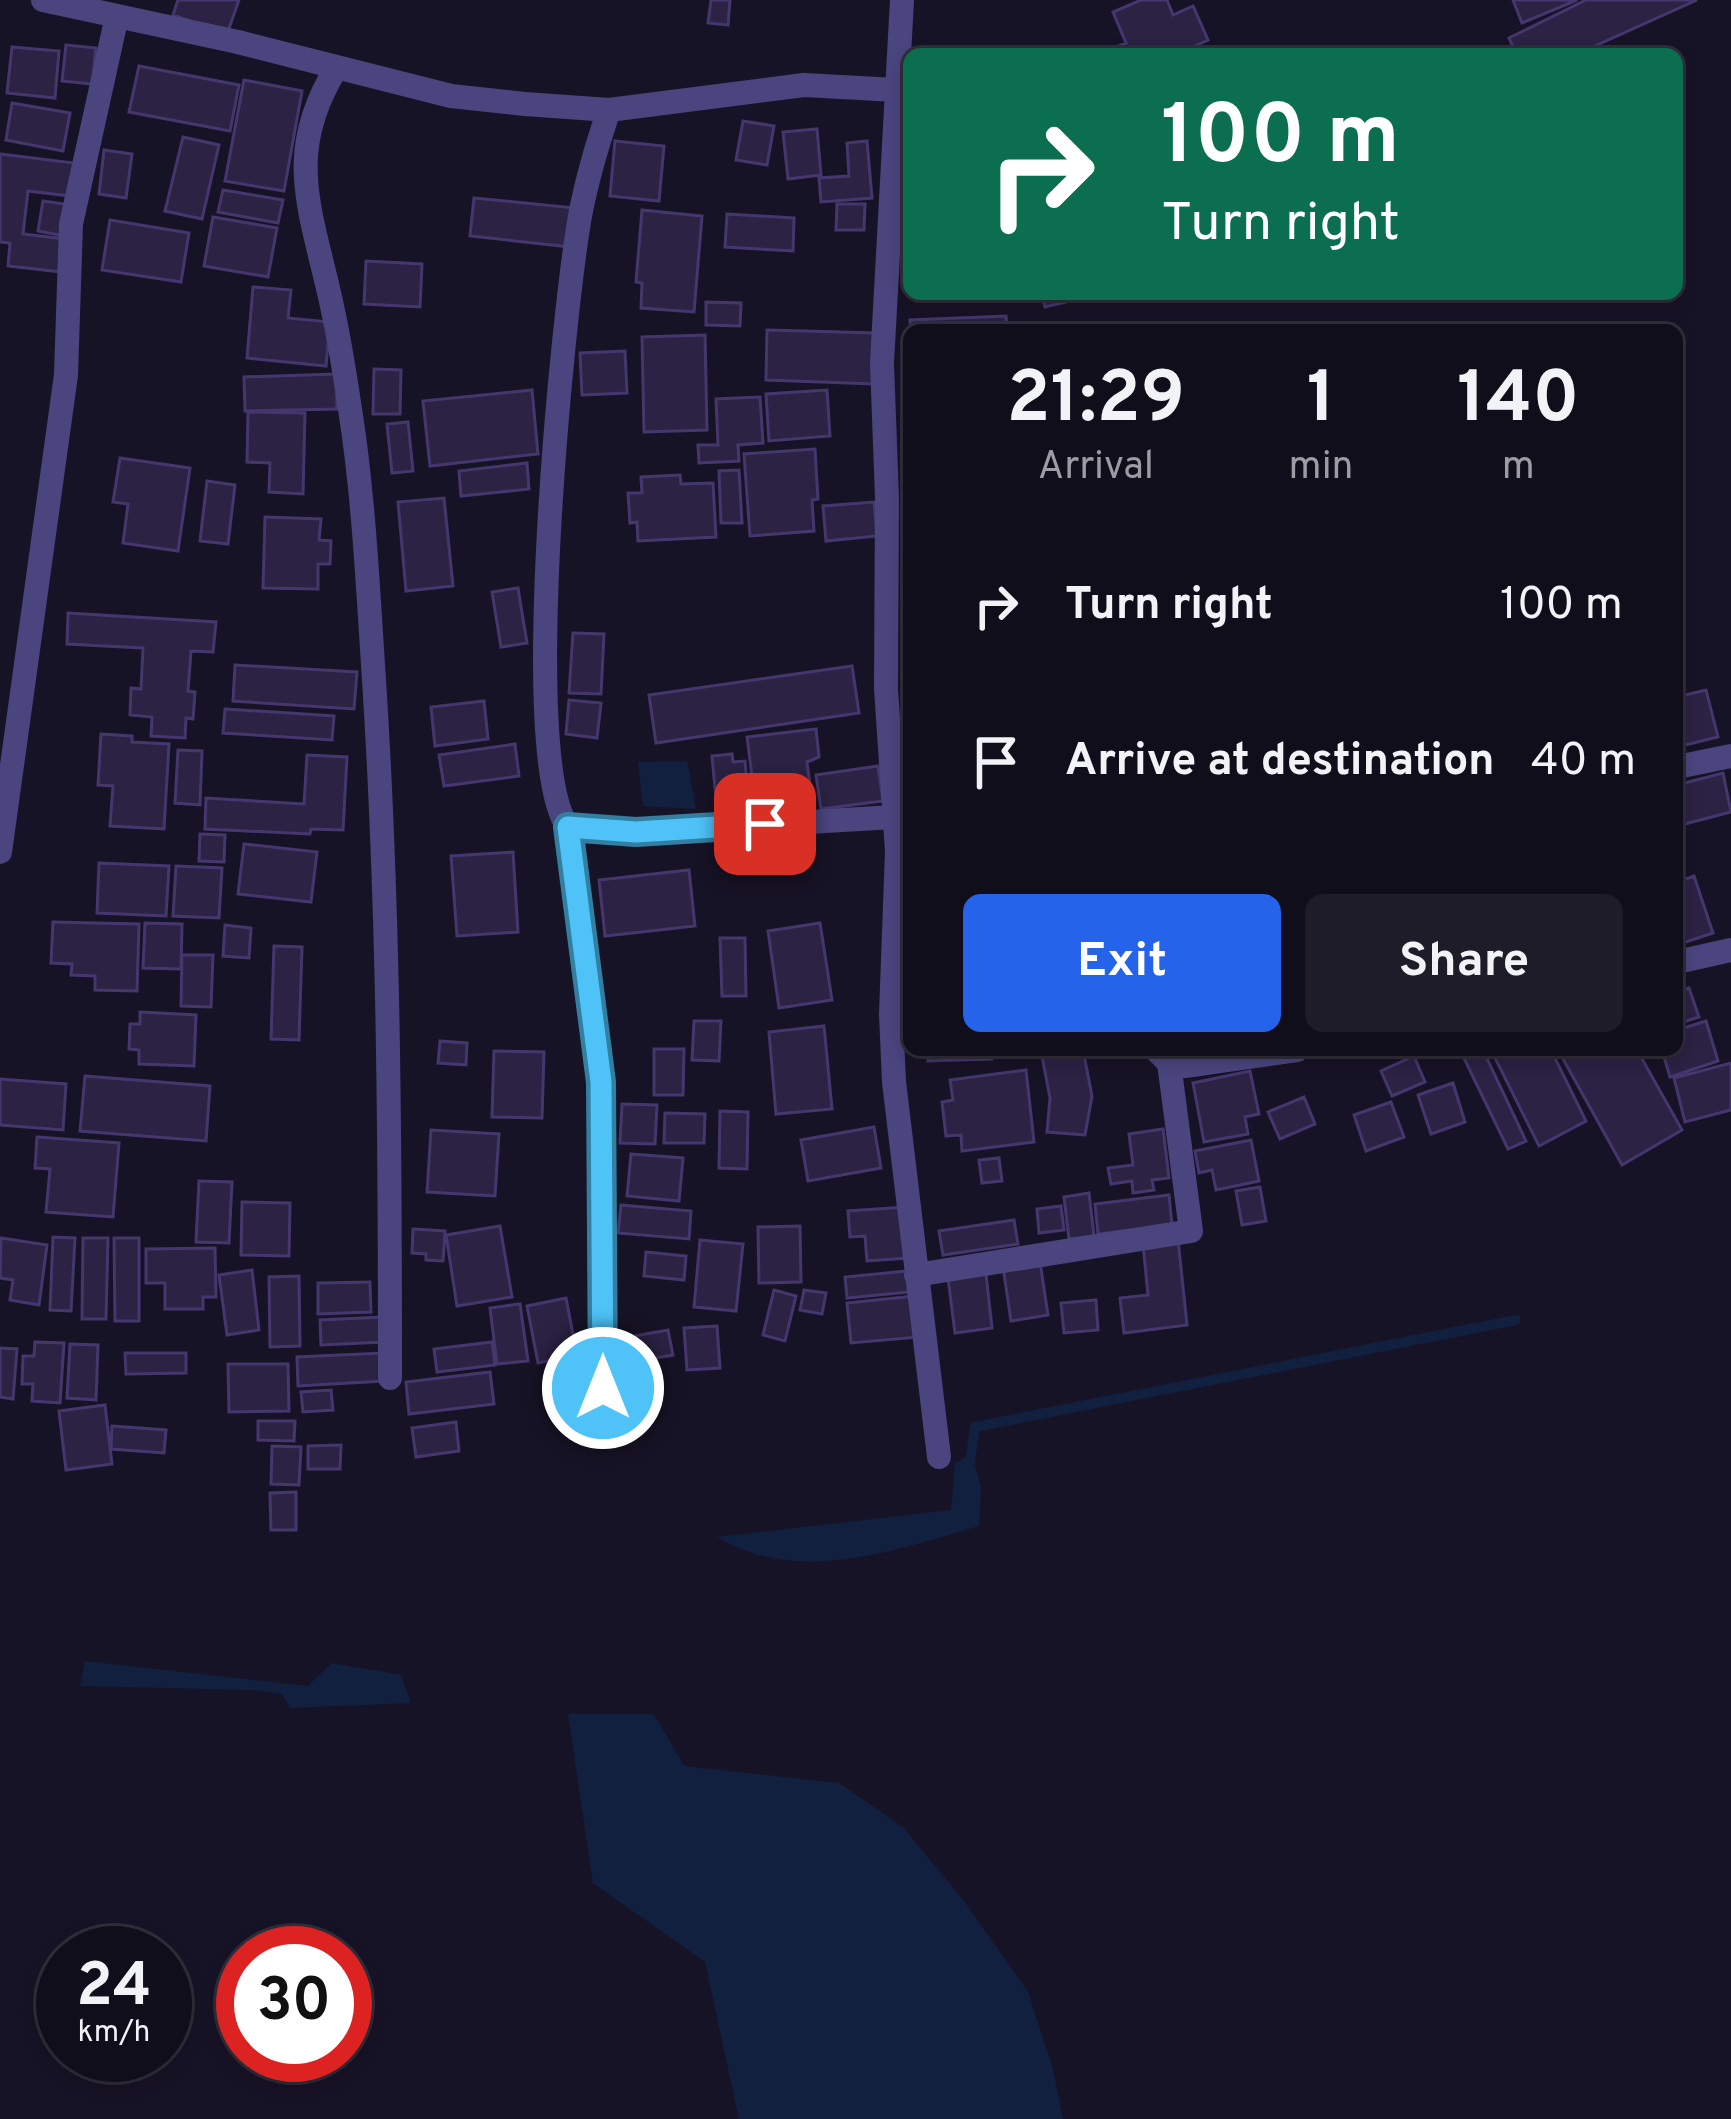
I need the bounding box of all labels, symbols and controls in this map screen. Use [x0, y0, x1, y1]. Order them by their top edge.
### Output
text: 100 m [1161, 87, 1400, 193]
icon: right [963, 96, 1119, 252]
text: Turn right [1161, 191, 1400, 260]
text: 21:29 [1007, 356, 1185, 448]
text: 1 [1307, 356, 1335, 448]
text: 140 [1457, 356, 1580, 448]
text: Arrival [1038, 444, 1154, 493]
text: min [1289, 444, 1354, 493]
text: m [1502, 444, 1535, 493]
icon: right [963, 573, 1029, 639]
text: Turn right [1065, 578, 1273, 635]
text: 100 m [1500, 578, 1623, 635]
icon: arrive [963, 729, 1029, 795]
text: Arrive at destination [1065, 734, 1495, 791]
text: 40 m [1531, 734, 1636, 791]
pin [714, 773, 816, 875]
icon: arrive [732, 791, 798, 857]
button: Exit [963, 894, 1281, 1032]
button: Share [1305, 894, 1623, 1032]
position arrow [540, 1325, 666, 1451]
speed limit sign: 30 [216, 1926, 372, 2082]
text: 24 [76, 1951, 152, 2027]
text: km/h [78, 2015, 150, 2052]

